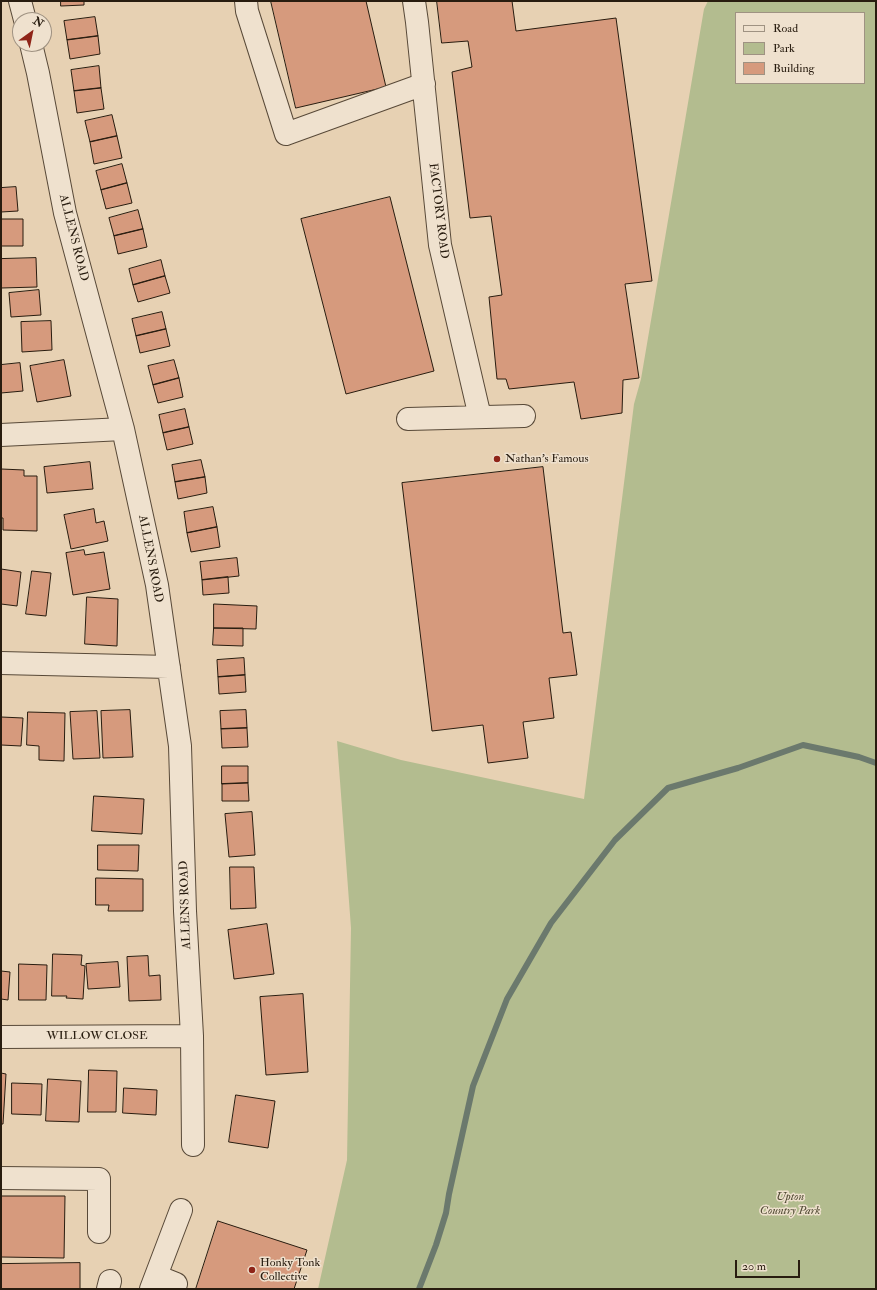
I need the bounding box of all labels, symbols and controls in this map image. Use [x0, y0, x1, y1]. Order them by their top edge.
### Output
north arrow [12, 12, 52, 52]
legend [735, 12, 865, 84]
text: N [31, 14, 46, 30]
text: Road [773, 21, 798, 36]
text: Park [773, 41, 795, 56]
text: Building [773, 61, 814, 76]
street label: FACTORY ROAD [425, 162, 451, 260]
street label: ALLENS ROAD [55, 193, 91, 283]
place label: Nathan's Famous [505, 452, 589, 466]
marker: Nathan's Famous [492, 454, 502, 464]
street label: ALLENS ROAD [134, 514, 166, 604]
street label: ALLENS ROAD [177, 860, 195, 950]
street label: WILLOW CLOSE [46, 1029, 148, 1043]
park label: Upton Country Park [760, 1190, 820, 1218]
scale bar [737, 1252, 802, 1278]
place label: Honky Tonk Collective [260, 1256, 320, 1284]
text: 20 m [742, 1259, 766, 1274]
marker: Honky Tonk Collective [247, 1265, 257, 1275]

